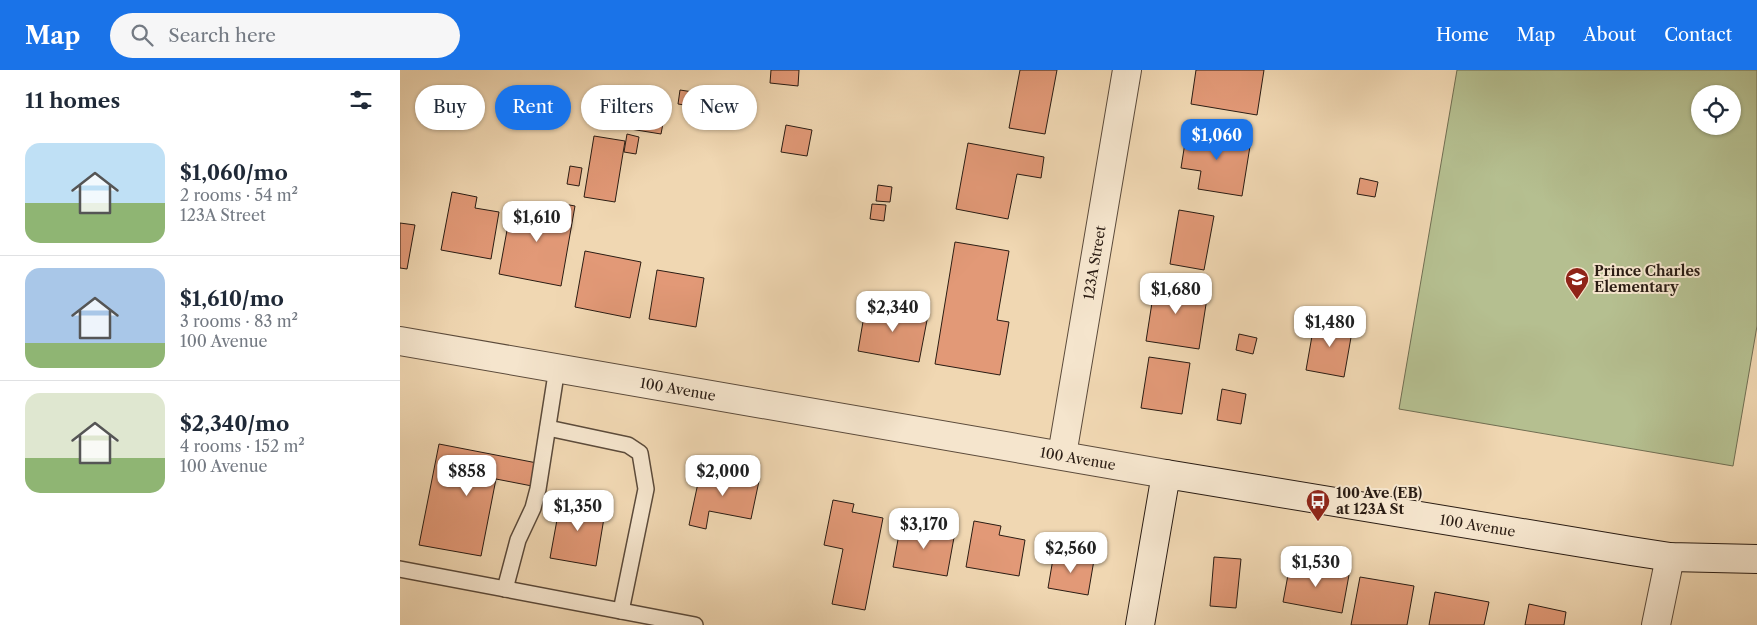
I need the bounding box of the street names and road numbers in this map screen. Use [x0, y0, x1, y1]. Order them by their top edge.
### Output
street label: 123A Street [1079, 224, 1110, 301]
street label: 100 Avenue [639, 374, 717, 405]
street label: 100 Avenue [1039, 443, 1117, 474]
street label: 100 Avenue [1438, 510, 1517, 541]

